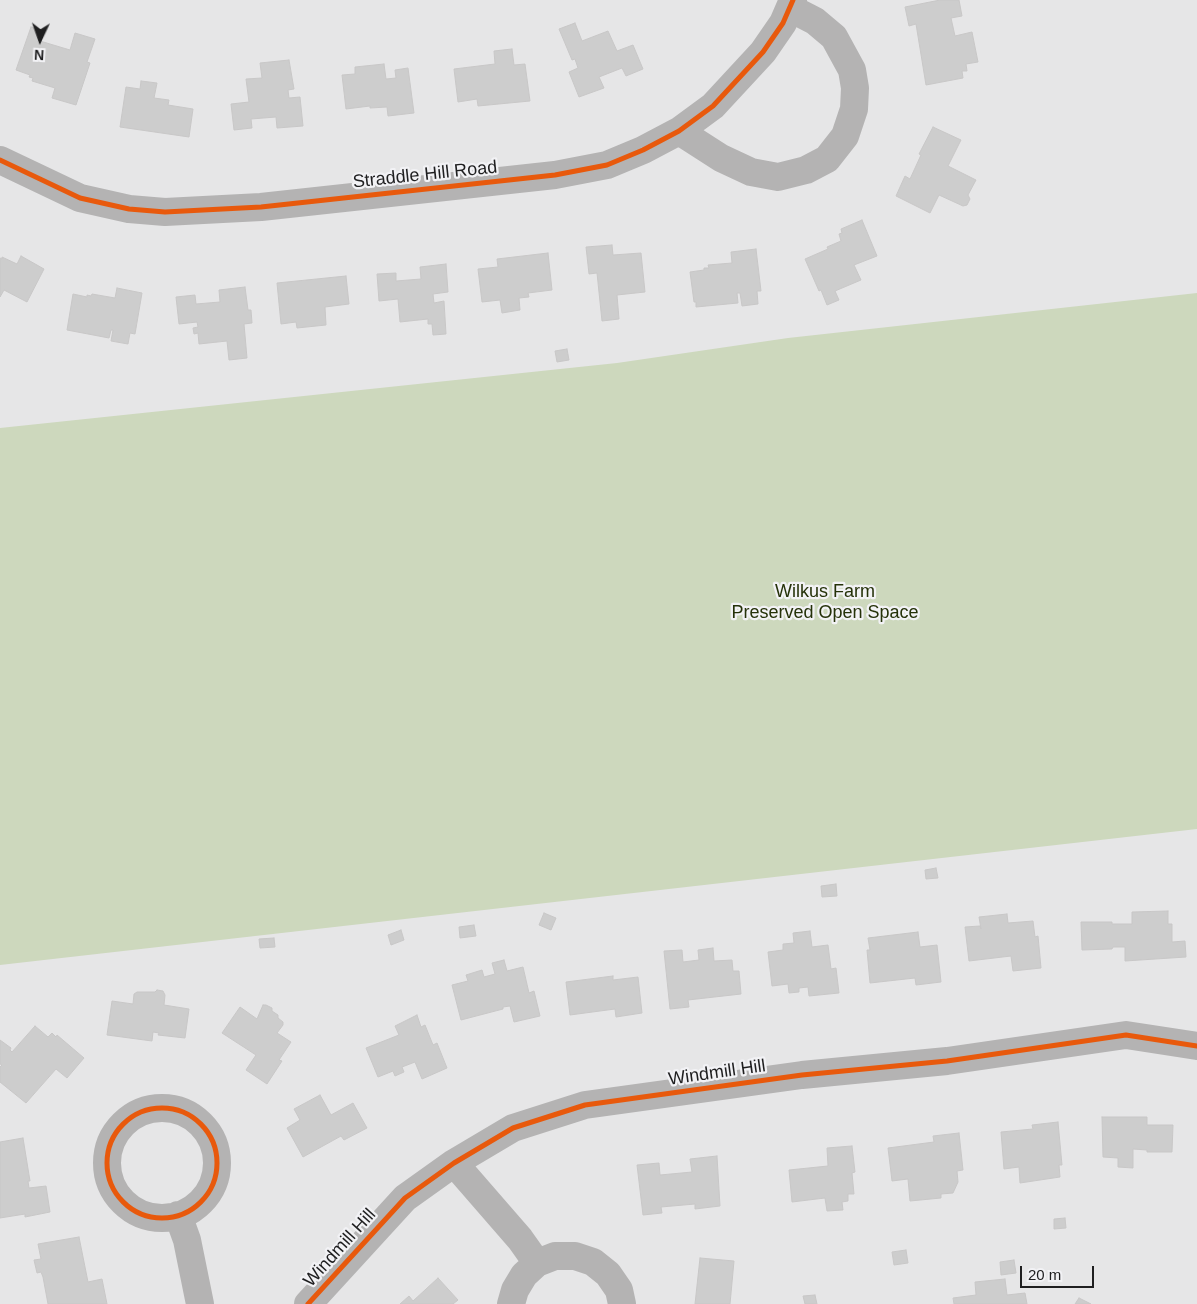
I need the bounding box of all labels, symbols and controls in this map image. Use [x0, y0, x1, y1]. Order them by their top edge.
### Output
north arrow [15, 15, 65, 65]
text: N [34, 47, 45, 63]
street label: Straddle Hill Road [352, 157, 498, 193]
park label: Wilkus Farm Preserved Open Space [731, 581, 919, 624]
street label: Windmill Hill [667, 1055, 767, 1091]
street label: Windmill Hill [299, 1204, 381, 1292]
scale bar [1022, 1256, 1096, 1288]
text: 20 m [1028, 1266, 1061, 1283]

